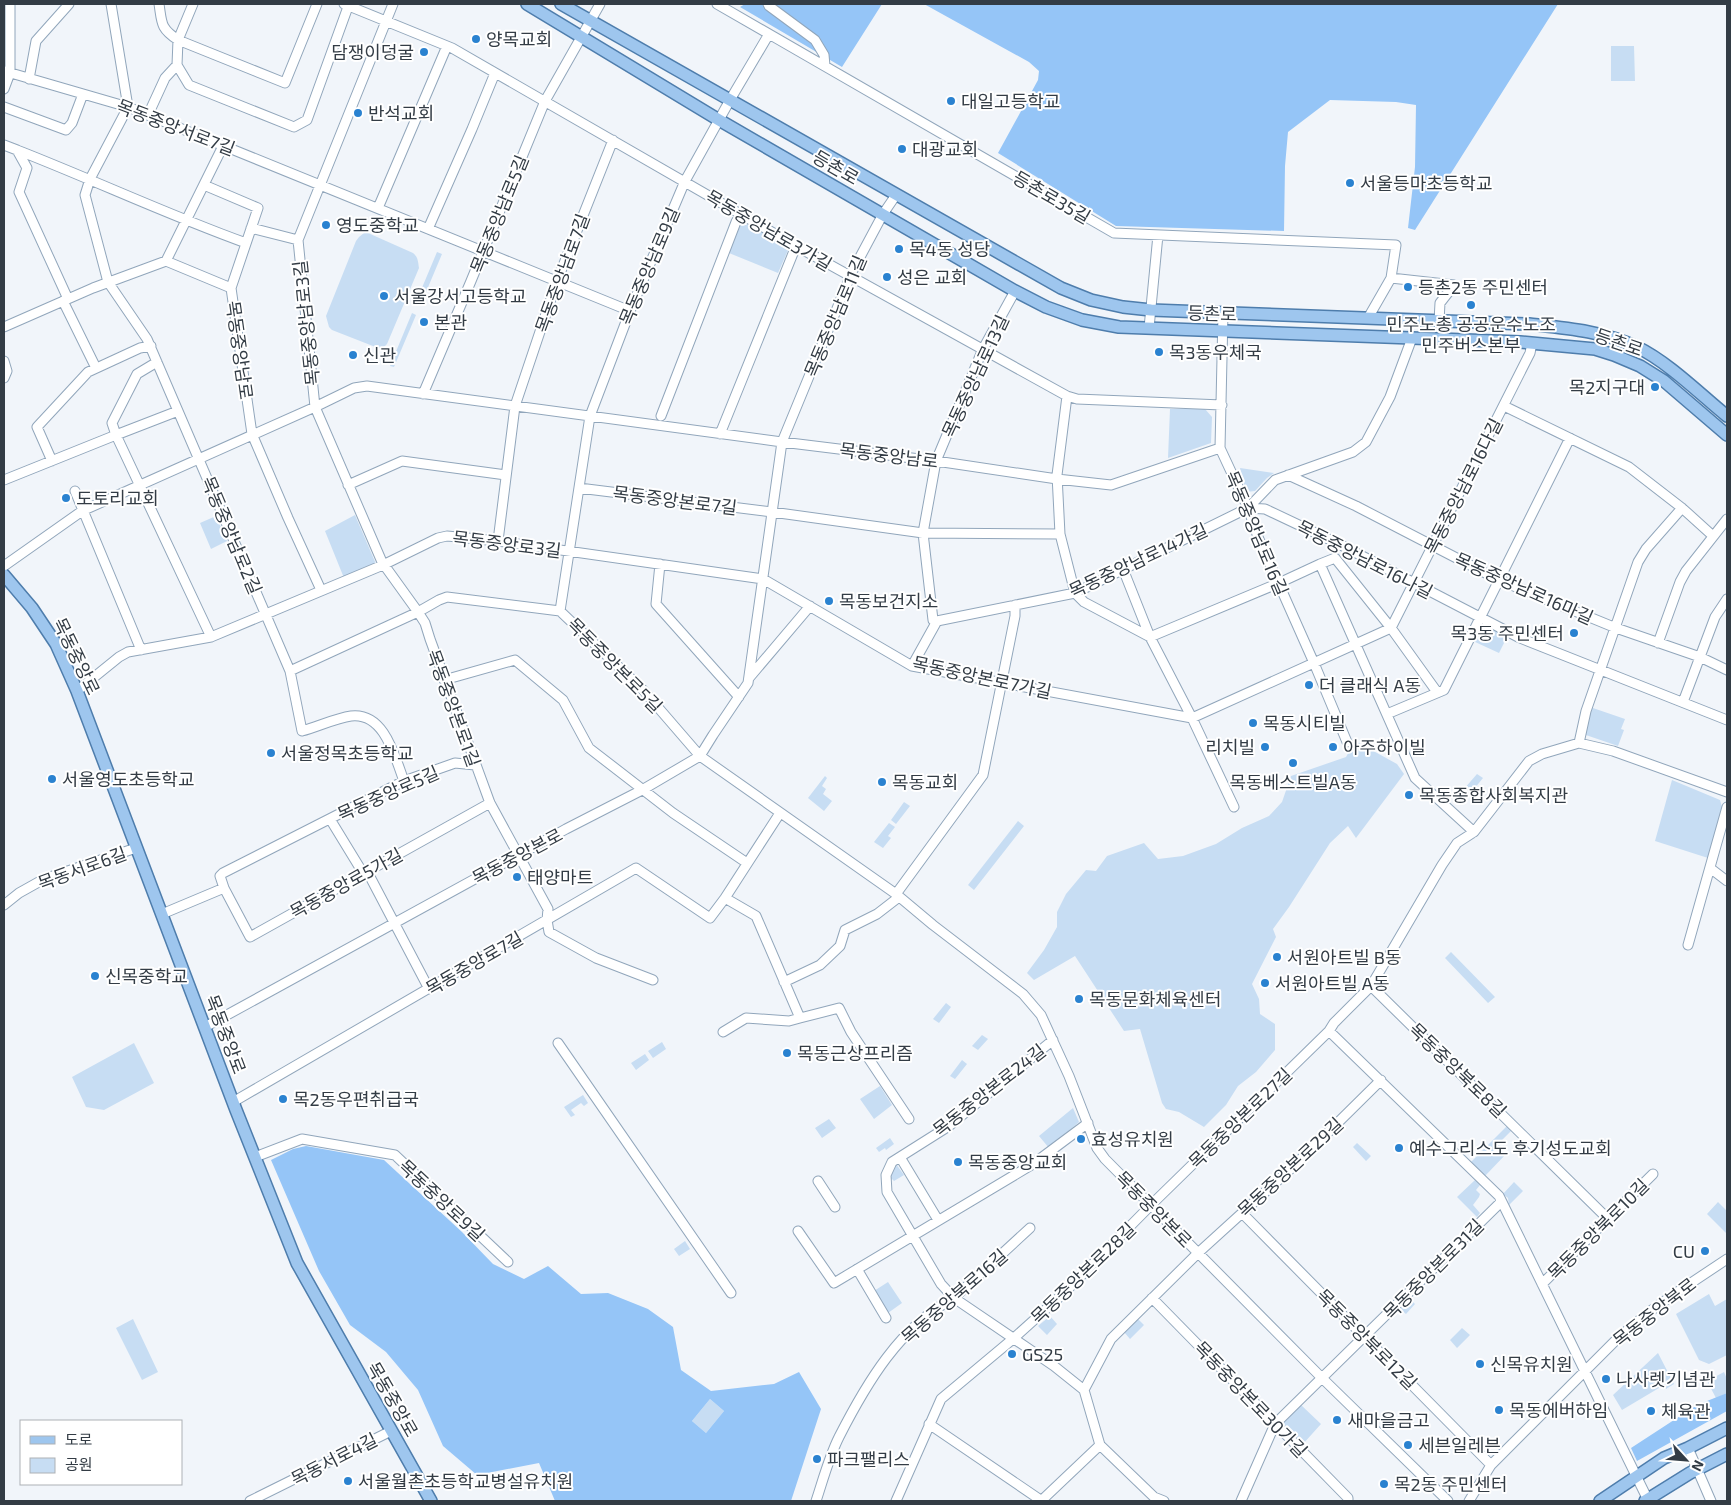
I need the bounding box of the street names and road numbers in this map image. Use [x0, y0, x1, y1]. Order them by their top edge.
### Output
street label: 목동중앙서로7길 [114, 94, 238, 160]
street label: 등촌로 [809, 145, 863, 189]
street label: 목동중앙남로5길 [465, 152, 533, 276]
street label: 등촌로35길 [1009, 166, 1095, 228]
street label: 목동중앙남로3가길 [702, 185, 836, 275]
street label: 목동중앙남로9길 [614, 204, 684, 328]
street label: 목동중앙남로7길 [530, 210, 594, 336]
street label: 목동중앙남로11길 [799, 252, 871, 380]
street label: 목동중앙남로3길 [288, 259, 324, 387]
street label: 목동중앙남로 [222, 299, 258, 401]
street label: 등촌로 [1187, 301, 1237, 325]
street label: 목동중앙남로13길 [937, 311, 1013, 441]
street label: 등촌로 [1592, 324, 1646, 360]
street label: 목동중앙남로16다길 [1419, 414, 1507, 558]
street label: 목동중앙남로 [838, 438, 940, 472]
street label: 목동중앙남로16길 [1221, 467, 1293, 599]
street label: 목동중앙남로2길 [197, 473, 267, 597]
street label: 목동중앙본로7길 [612, 481, 738, 519]
street label: 목동중앙남로16나길 [1293, 515, 1437, 603]
street label: 목동중앙남로14가길 [1065, 518, 1211, 602]
street label: 목동중앙로3길 [451, 526, 563, 562]
street label: 목동중앙남로16마길 [1451, 547, 1597, 629]
street label: 목동중앙본로5길 [563, 613, 667, 717]
street label: 목동중앙로 [49, 614, 105, 698]
street label: 목동중앙본로1길 [423, 646, 485, 770]
street label: 목동중앙본로7가길 [910, 652, 1054, 702]
street label: 목동중앙로5길 [334, 761, 442, 825]
street label: 목동중앙본로 [468, 823, 566, 889]
street label: 목동서로6길 [34, 842, 130, 894]
street label: 목동중앙로5가길 [286, 843, 406, 923]
street label: 목동중앙로7길 [421, 926, 527, 1000]
street label: 목동중앙로 [201, 991, 251, 1077]
street label: 목동중앙북로8길 [1405, 1018, 1511, 1122]
street label: 목동중앙본로24길 [928, 1039, 1050, 1141]
street label: 목동중앙본로27길 [1184, 1063, 1296, 1173]
street label: 목동중앙본로29길 [1233, 1112, 1347, 1222]
street label: 목동중앙로9길 [394, 1155, 490, 1245]
street label: 목동중앙본로 [1111, 1166, 1197, 1252]
street label: 목동중앙북로10길 [1543, 1174, 1653, 1284]
street label: 목동중앙본로31길 [1378, 1214, 1488, 1324]
street label: 목동중앙본로28길 [1026, 1218, 1140, 1328]
street label: 목동중앙북로16길 [896, 1244, 1012, 1348]
street label: 목동중앙북로 [1608, 1273, 1700, 1351]
street label: 목동중앙북로12길 [1312, 1284, 1422, 1394]
street label: 목동중앙본로30가길 [1190, 1336, 1312, 1462]
street label: 목동중앙로 [363, 1358, 423, 1440]
street label: 목동서로4길 [287, 1428, 381, 1490]

